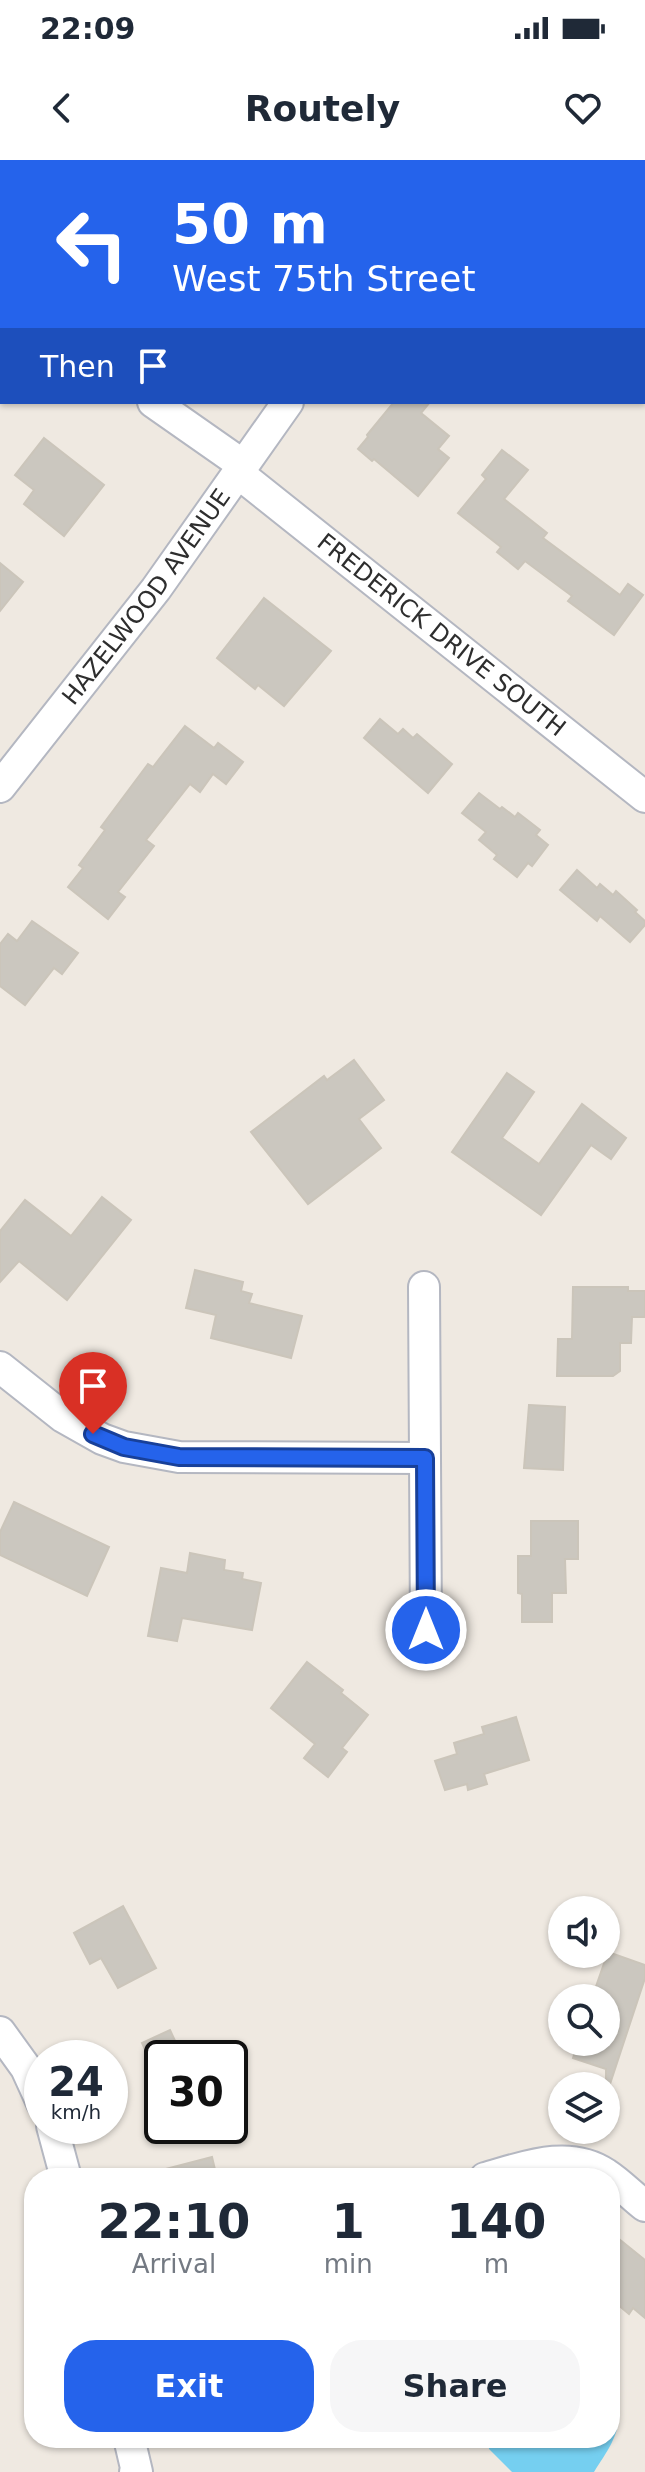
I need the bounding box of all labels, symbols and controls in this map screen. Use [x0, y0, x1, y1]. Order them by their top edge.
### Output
text: 22:09 [40, 11, 136, 46]
icon: back [40, 86, 84, 130]
icon: heart [561, 86, 605, 130]
text: Routely [245, 88, 400, 129]
text: 50 m [172, 191, 328, 256]
icon: left [40, 192, 144, 296]
text: West 75th Street [172, 258, 476, 299]
icon: arrive [131, 344, 175, 388]
text: Then [40, 349, 115, 384]
street label: HAZELWOOD AVENUE [56, 484, 236, 710]
street label: FREDERICK DRIVE SOUTH [312, 528, 571, 742]
pin [59, 1352, 127, 1434]
icon: arrive [71, 1364, 115, 1408]
position arrow [384, 1588, 468, 1672]
map controls [548, 1896, 620, 2144]
button: sound [548, 1896, 620, 1968]
button: search [548, 1984, 620, 2056]
speed limit sign: 30 [144, 2040, 248, 2144]
text: 24 [48, 2059, 104, 2105]
button: layers [548, 2072, 620, 2144]
text: km/h [51, 2100, 101, 2124]
text: 22:10 [97, 2193, 250, 2249]
text: 1 [332, 2193, 365, 2249]
text: 140 [446, 2193, 546, 2249]
text: Arrival [132, 2249, 216, 2279]
text: min [324, 2249, 373, 2279]
text: m [484, 2249, 509, 2279]
button: Exit [64, 2340, 314, 2432]
button: Share [330, 2340, 580, 2432]

